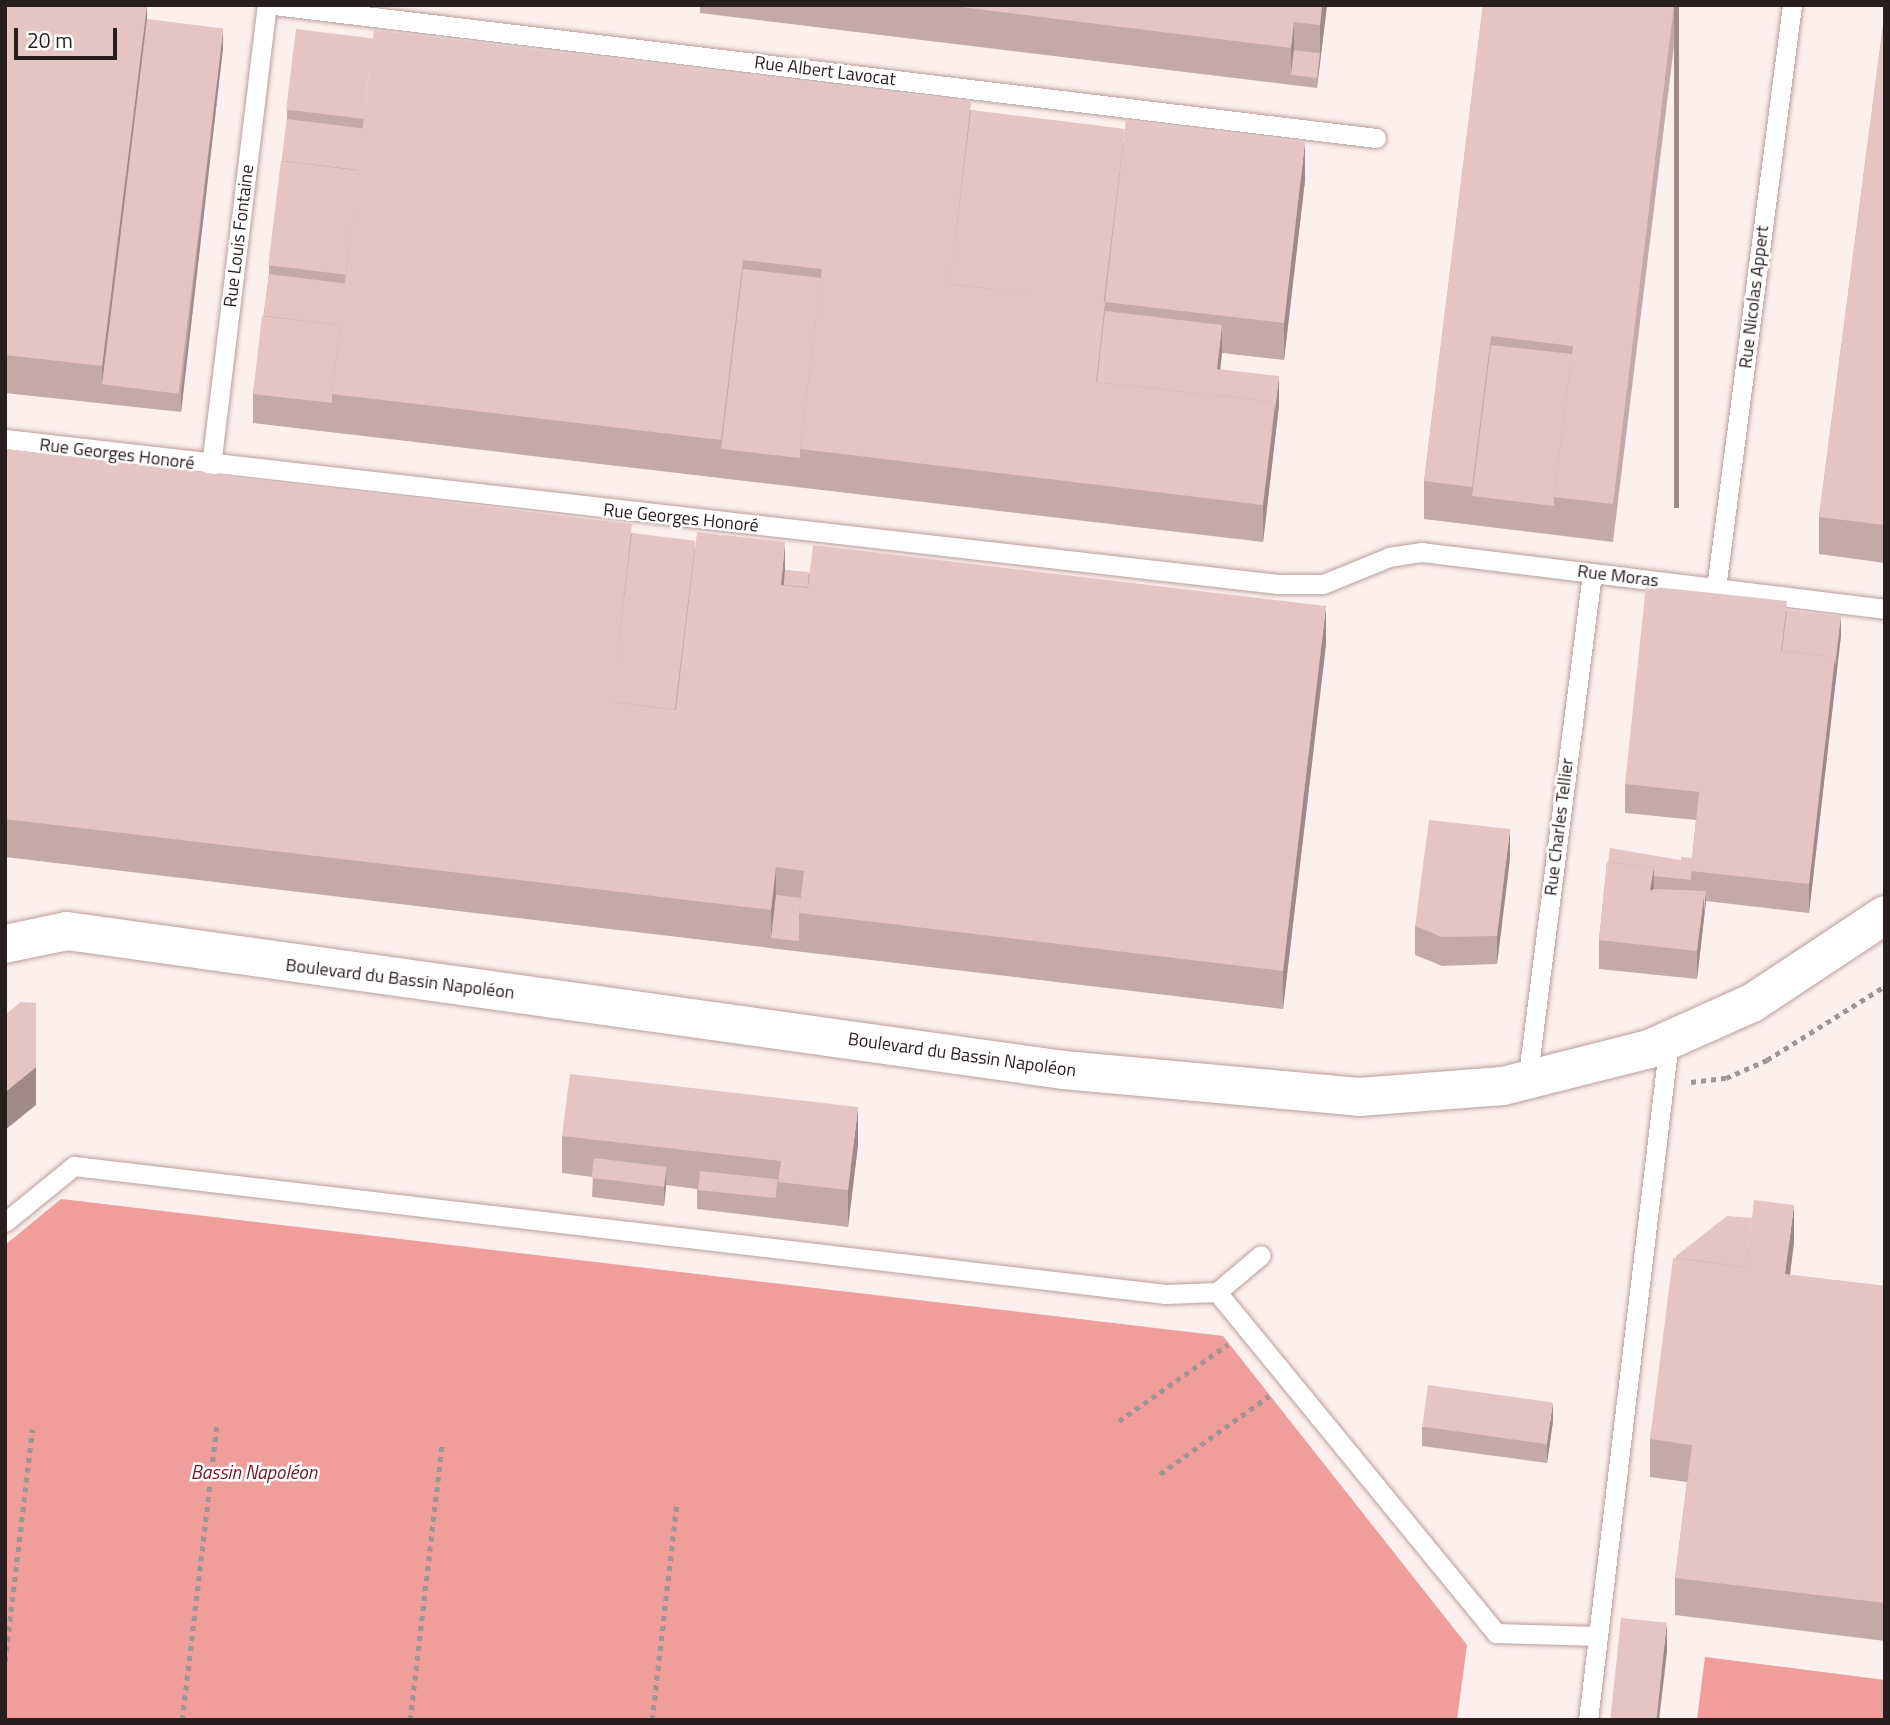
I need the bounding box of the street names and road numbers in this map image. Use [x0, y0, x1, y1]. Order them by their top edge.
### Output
street label: Rue Albert Lavocat [753, 52, 897, 90]
street label: Rue Louis Fontaine [220, 163, 258, 309]
street label: Rue Nicolas Appert [1735, 224, 1773, 370]
street label: Rue Georges Honoré [38, 434, 196, 474]
street label: Rue Georges Honoré [602, 499, 760, 537]
street label: Rue Moras [1576, 560, 1660, 592]
street label: Rue Charles Tellier [1540, 757, 1578, 897]
street label: Boulevard du Bassin Napoléon [284, 954, 516, 1004]
street label: Boulevard du Bassin Napoléon [846, 1028, 1078, 1082]

